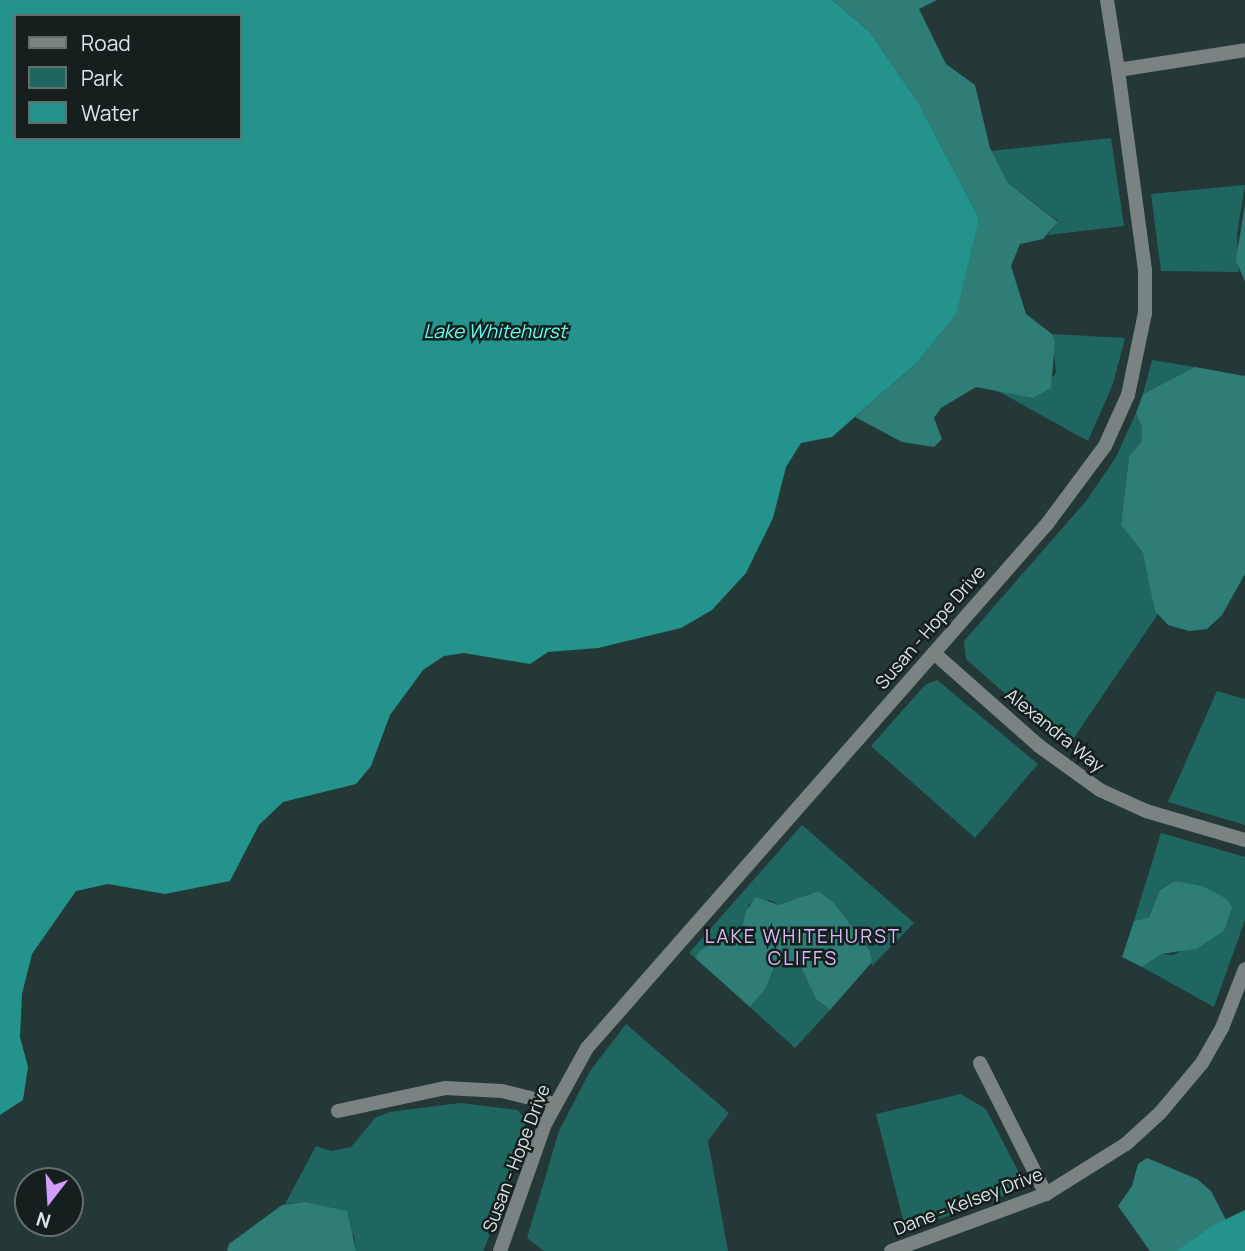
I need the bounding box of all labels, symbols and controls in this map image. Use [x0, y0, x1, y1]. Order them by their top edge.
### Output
legend [14, 14, 242, 140]
text: Road [81, 29, 131, 57]
text: Park [81, 64, 123, 92]
text: Water [81, 99, 139, 127]
water label: Lake Whitehurst [424, 321, 566, 343]
street label: Susan - Hope Drive [871, 561, 989, 693]
street label: Alexandra Way [1001, 684, 1109, 776]
district label: LAKE WHITEHURST CLIFFS [707, 926, 899, 970]
street label: Susan - Hope Drive [478, 1081, 554, 1235]
street label: Dane - Kelsey Drive [891, 1163, 1045, 1239]
north arrow [14, 1167, 84, 1237]
text: N [33, 1206, 54, 1235]

